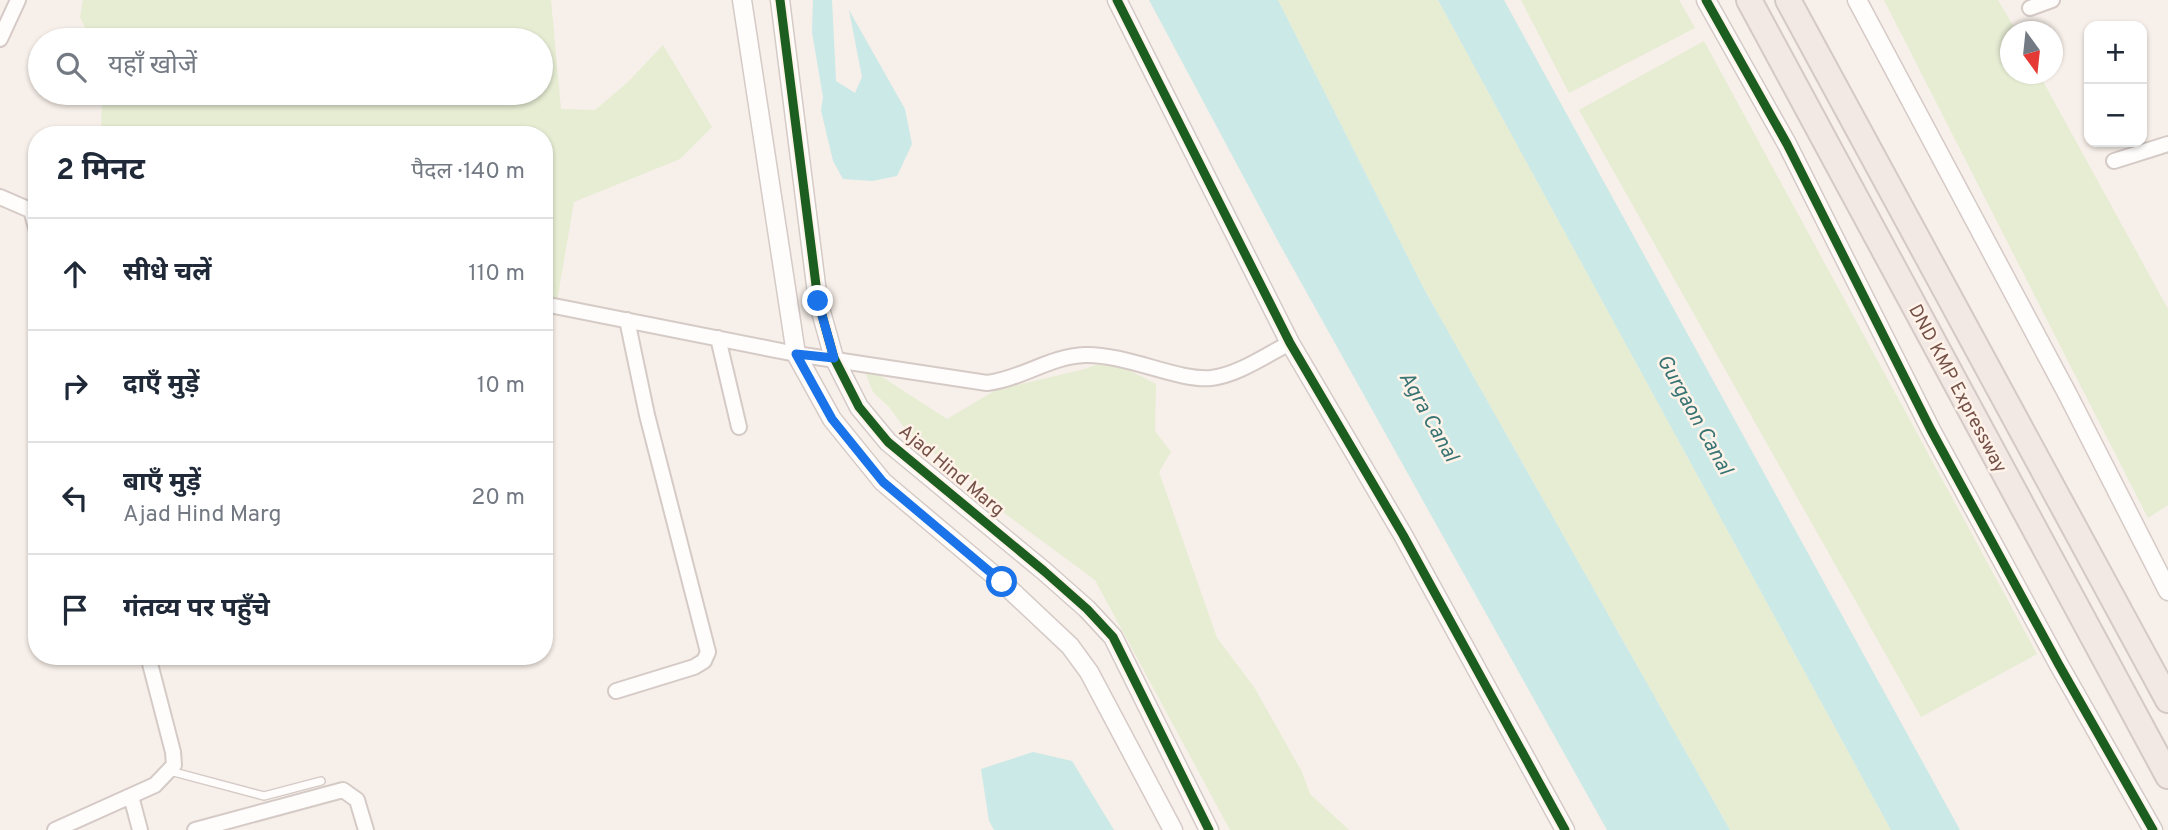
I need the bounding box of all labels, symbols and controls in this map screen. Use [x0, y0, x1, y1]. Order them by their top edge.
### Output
north arrow [2000, 21, 2063, 84]
map controls [2084, 21, 2147, 147]
button: + [2084, 21, 2147, 84]
search box [28, 28, 553, 105]
icon: search [52, 48, 90, 86]
text: यहाँ खोजें [108, 50, 197, 83]
button: − [2084, 84, 2147, 147]
text: 2 मिनट [56, 153, 145, 190]
text: पैदल · 140 m [411, 158, 525, 187]
icon: ahead [56, 255, 94, 293]
text: सीधे चलें [123, 257, 211, 290]
text: 110 m [468, 260, 525, 289]
route end [802, 285, 833, 316]
street label: DND KMP Expressway [1902, 300, 2012, 478]
water label: Gurgaon Canal [1650, 350, 1739, 481]
icon: right [56, 367, 94, 405]
water label: Agra Canal [1392, 367, 1465, 469]
text: दाएँ मुड़ें [123, 369, 199, 402]
text: 10 m [477, 372, 525, 401]
street label: Ajad Hind Marg [893, 420, 1009, 522]
text: बाएँ मुड़ें [123, 467, 201, 500]
icon: left [56, 479, 94, 517]
text: 20 m [471, 484, 525, 513]
text: Ajad Hind Marg [123, 501, 281, 530]
route start [986, 566, 1017, 597]
icon: arrive [56, 591, 94, 629]
text: गंतव्य पर पहुँचे [123, 593, 270, 626]

